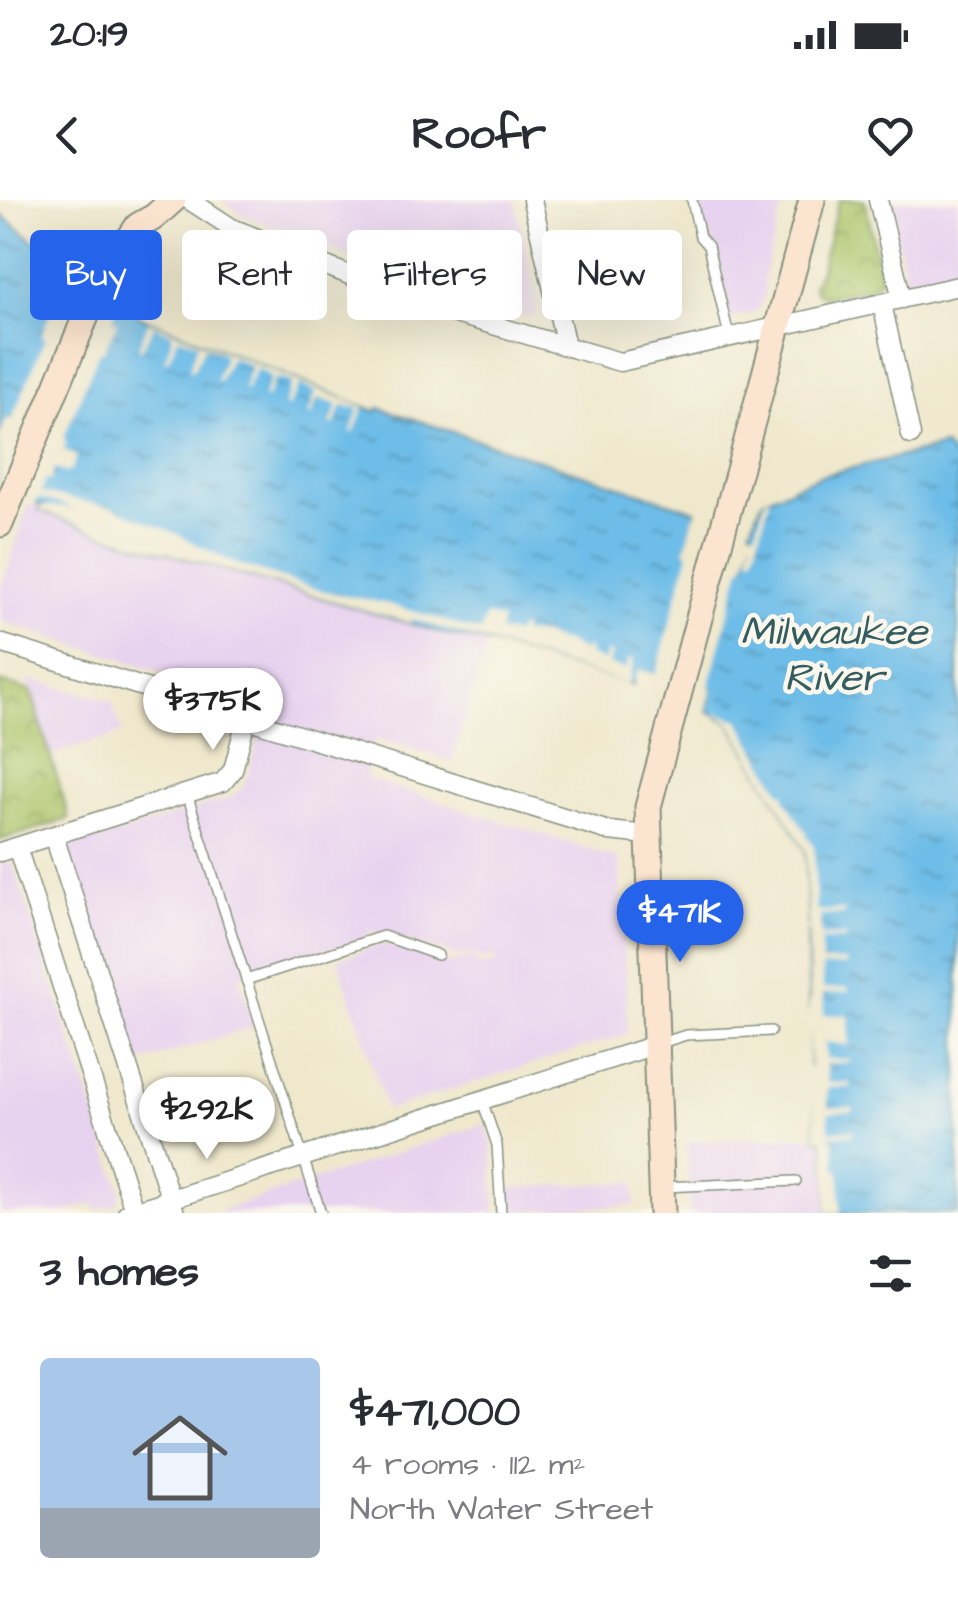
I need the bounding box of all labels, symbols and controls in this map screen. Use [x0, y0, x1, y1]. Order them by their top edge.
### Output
text: 20:19 [50, 9, 129, 61]
text: Roofr [412, 104, 546, 166]
icon: back [40, 108, 95, 163]
icon: heart [863, 108, 918, 163]
chip: Buy [30, 230, 162, 320]
chip: Rent [182, 230, 327, 320]
chip: Filters [347, 230, 522, 320]
chip: New [542, 230, 682, 320]
water label: Milwaukee River [741, 605, 930, 706]
pin: $375K [143, 668, 283, 753]
text: $375K [165, 678, 261, 723]
pin: $471K [610, 880, 750, 965]
text: $471K [639, 890, 721, 935]
pin: $292K [137, 1077, 277, 1162]
text: $292K [161, 1087, 253, 1132]
text: 3 homes [40, 1244, 199, 1302]
icon: filters [863, 1246, 918, 1301]
text: $471,000 [350, 1384, 520, 1442]
icon: home [120, 1398, 240, 1518]
text: 4 rooms · 112 m² [350, 1442, 586, 1487]
text: North Water Street [350, 1487, 653, 1532]

